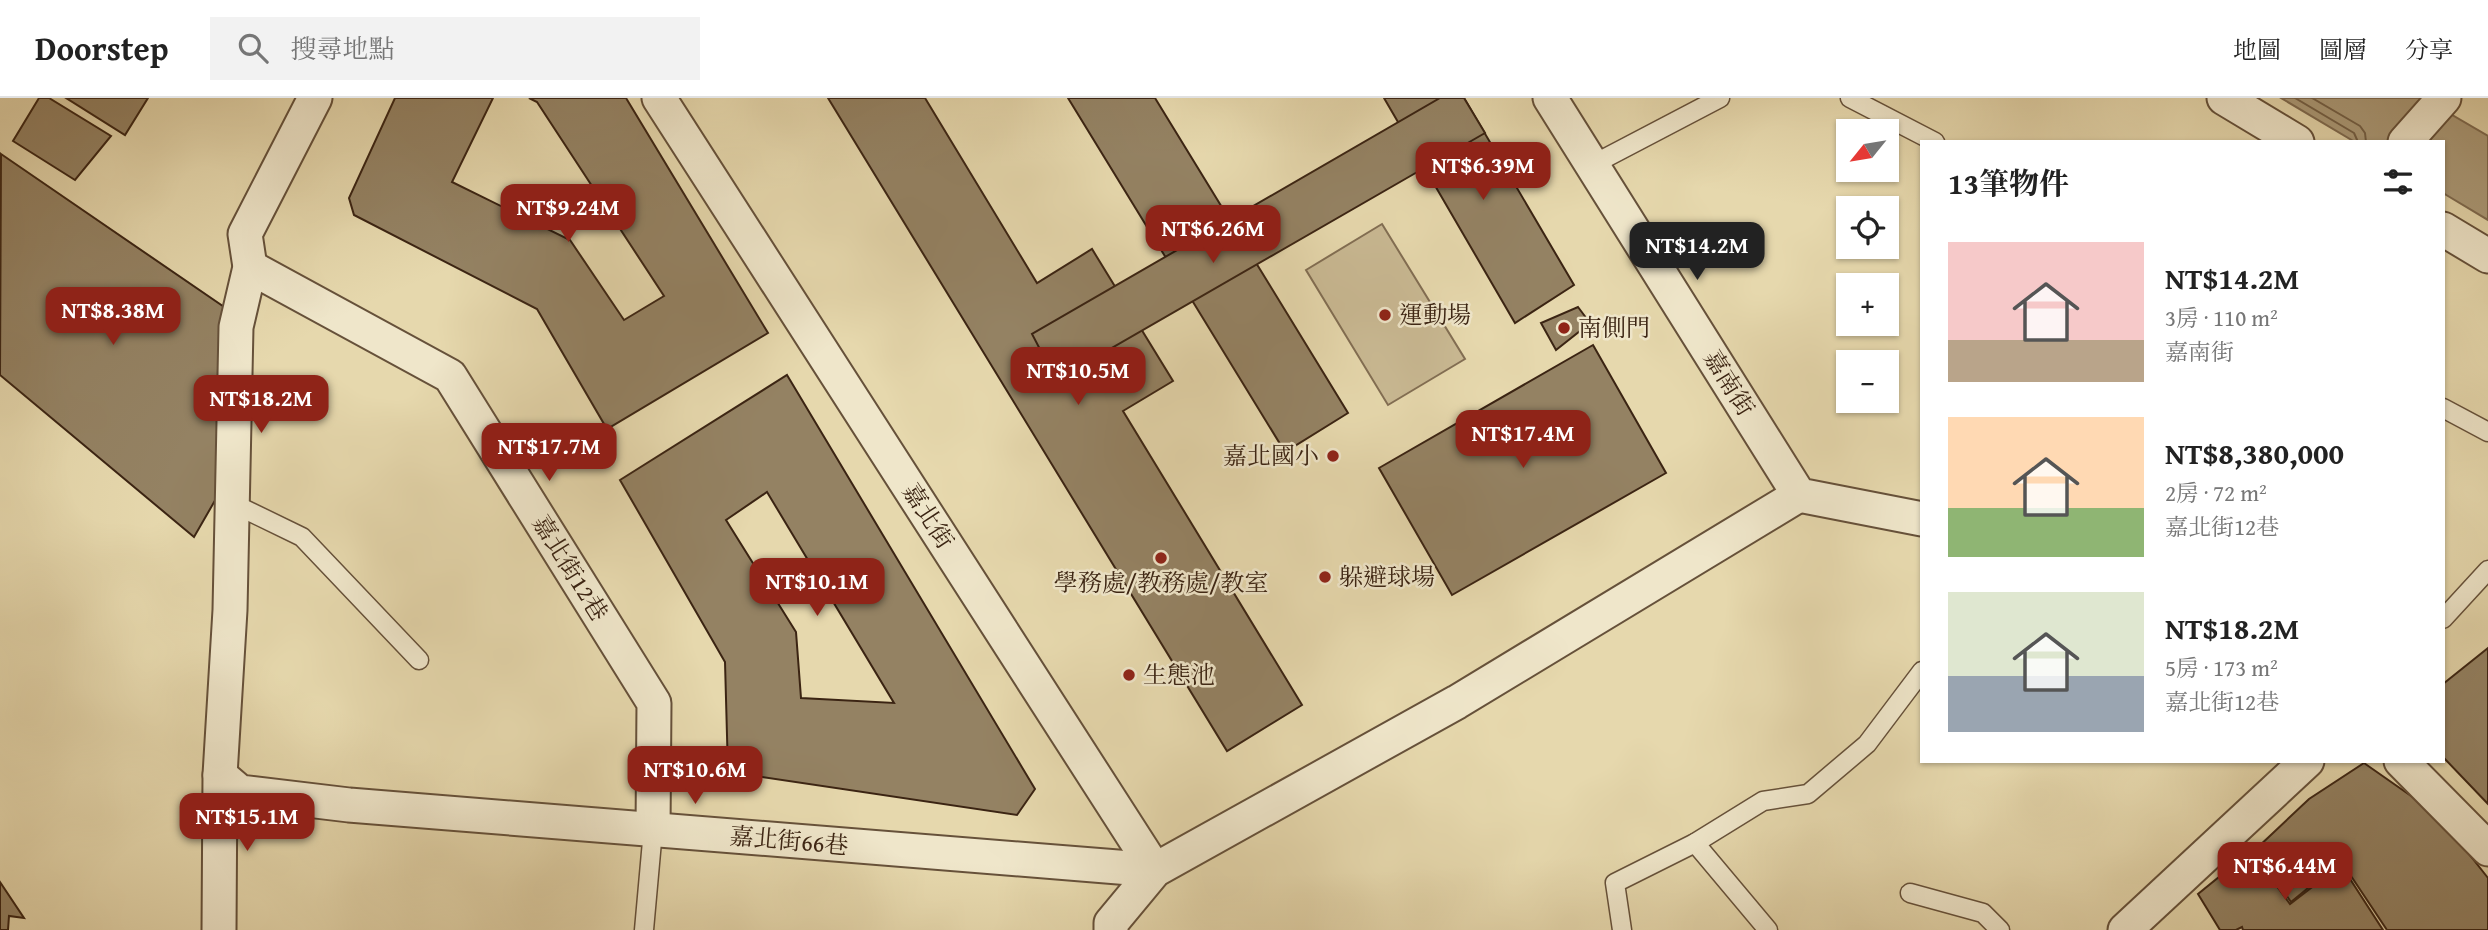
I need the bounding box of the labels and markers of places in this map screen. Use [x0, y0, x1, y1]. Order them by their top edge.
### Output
pin: NT$6.39M [1411, 142, 1555, 202]
pin: NT$9.24M [496, 184, 640, 244]
pin: NT$6.26M [1141, 206, 1285, 265]
pin: NT$14.2M [1625, 222, 1769, 282]
pin: NT$8.38M [41, 288, 185, 347]
place label: 運動場 [1399, 297, 1471, 332]
marker: 運動場 [1377, 307, 1393, 323]
place label: 南側門 [1578, 310, 1650, 345]
marker: 南側門 [1556, 320, 1572, 336]
pin: NT$10.5M [1006, 348, 1150, 407]
pin: NT$18.2M [189, 376, 333, 435]
pin: NT$17.4M [1451, 410, 1595, 470]
pin: NT$17.7M [477, 424, 621, 483]
place label: 嘉北國小 [1223, 438, 1319, 473]
marker: 嘉北國小 [1325, 448, 1341, 464]
marker: 學務處/教務處/教室 [1153, 550, 1169, 566]
pin: NT$10.1M [745, 559, 889, 618]
place label: 躲避球場 [1339, 559, 1435, 594]
place label: 學務處/教務處/教室 [1054, 565, 1268, 600]
marker: 躲避球場 [1317, 569, 1333, 585]
place label: 生態池 [1143, 657, 1215, 692]
marker: 生態池 [1121, 667, 1137, 683]
pin: NT$10.6M [623, 746, 767, 806]
pin: NT$15.1M [175, 794, 319, 853]
pin: NT$6.44M [2213, 842, 2357, 902]

